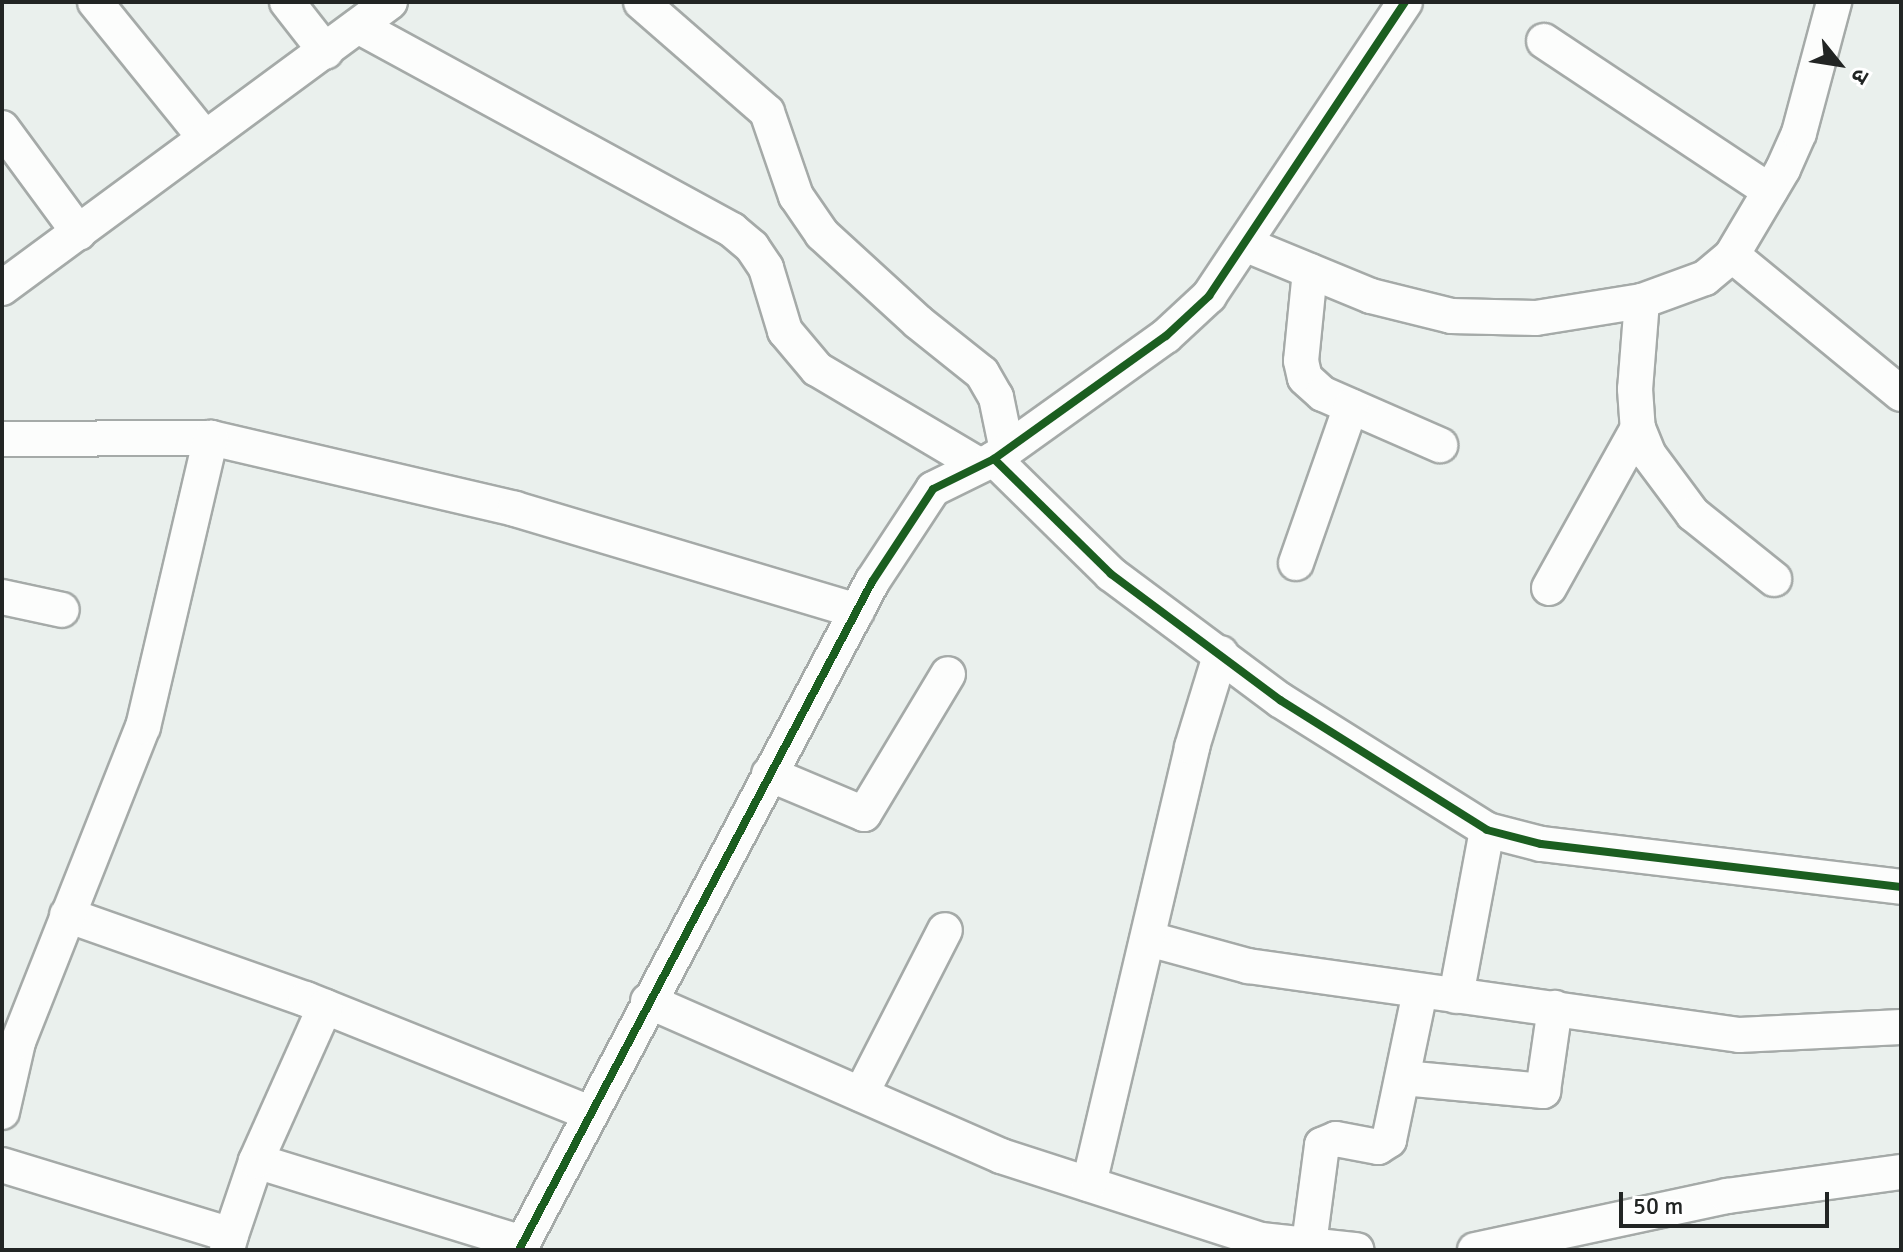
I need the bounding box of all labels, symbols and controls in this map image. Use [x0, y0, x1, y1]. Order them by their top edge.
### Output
north arrow [1799, 24, 1879, 104]
text: उ [1845, 64, 1875, 89]
scale bar [1623, 1176, 1833, 1226]
text: 50 m [1633, 1191, 1683, 1221]

